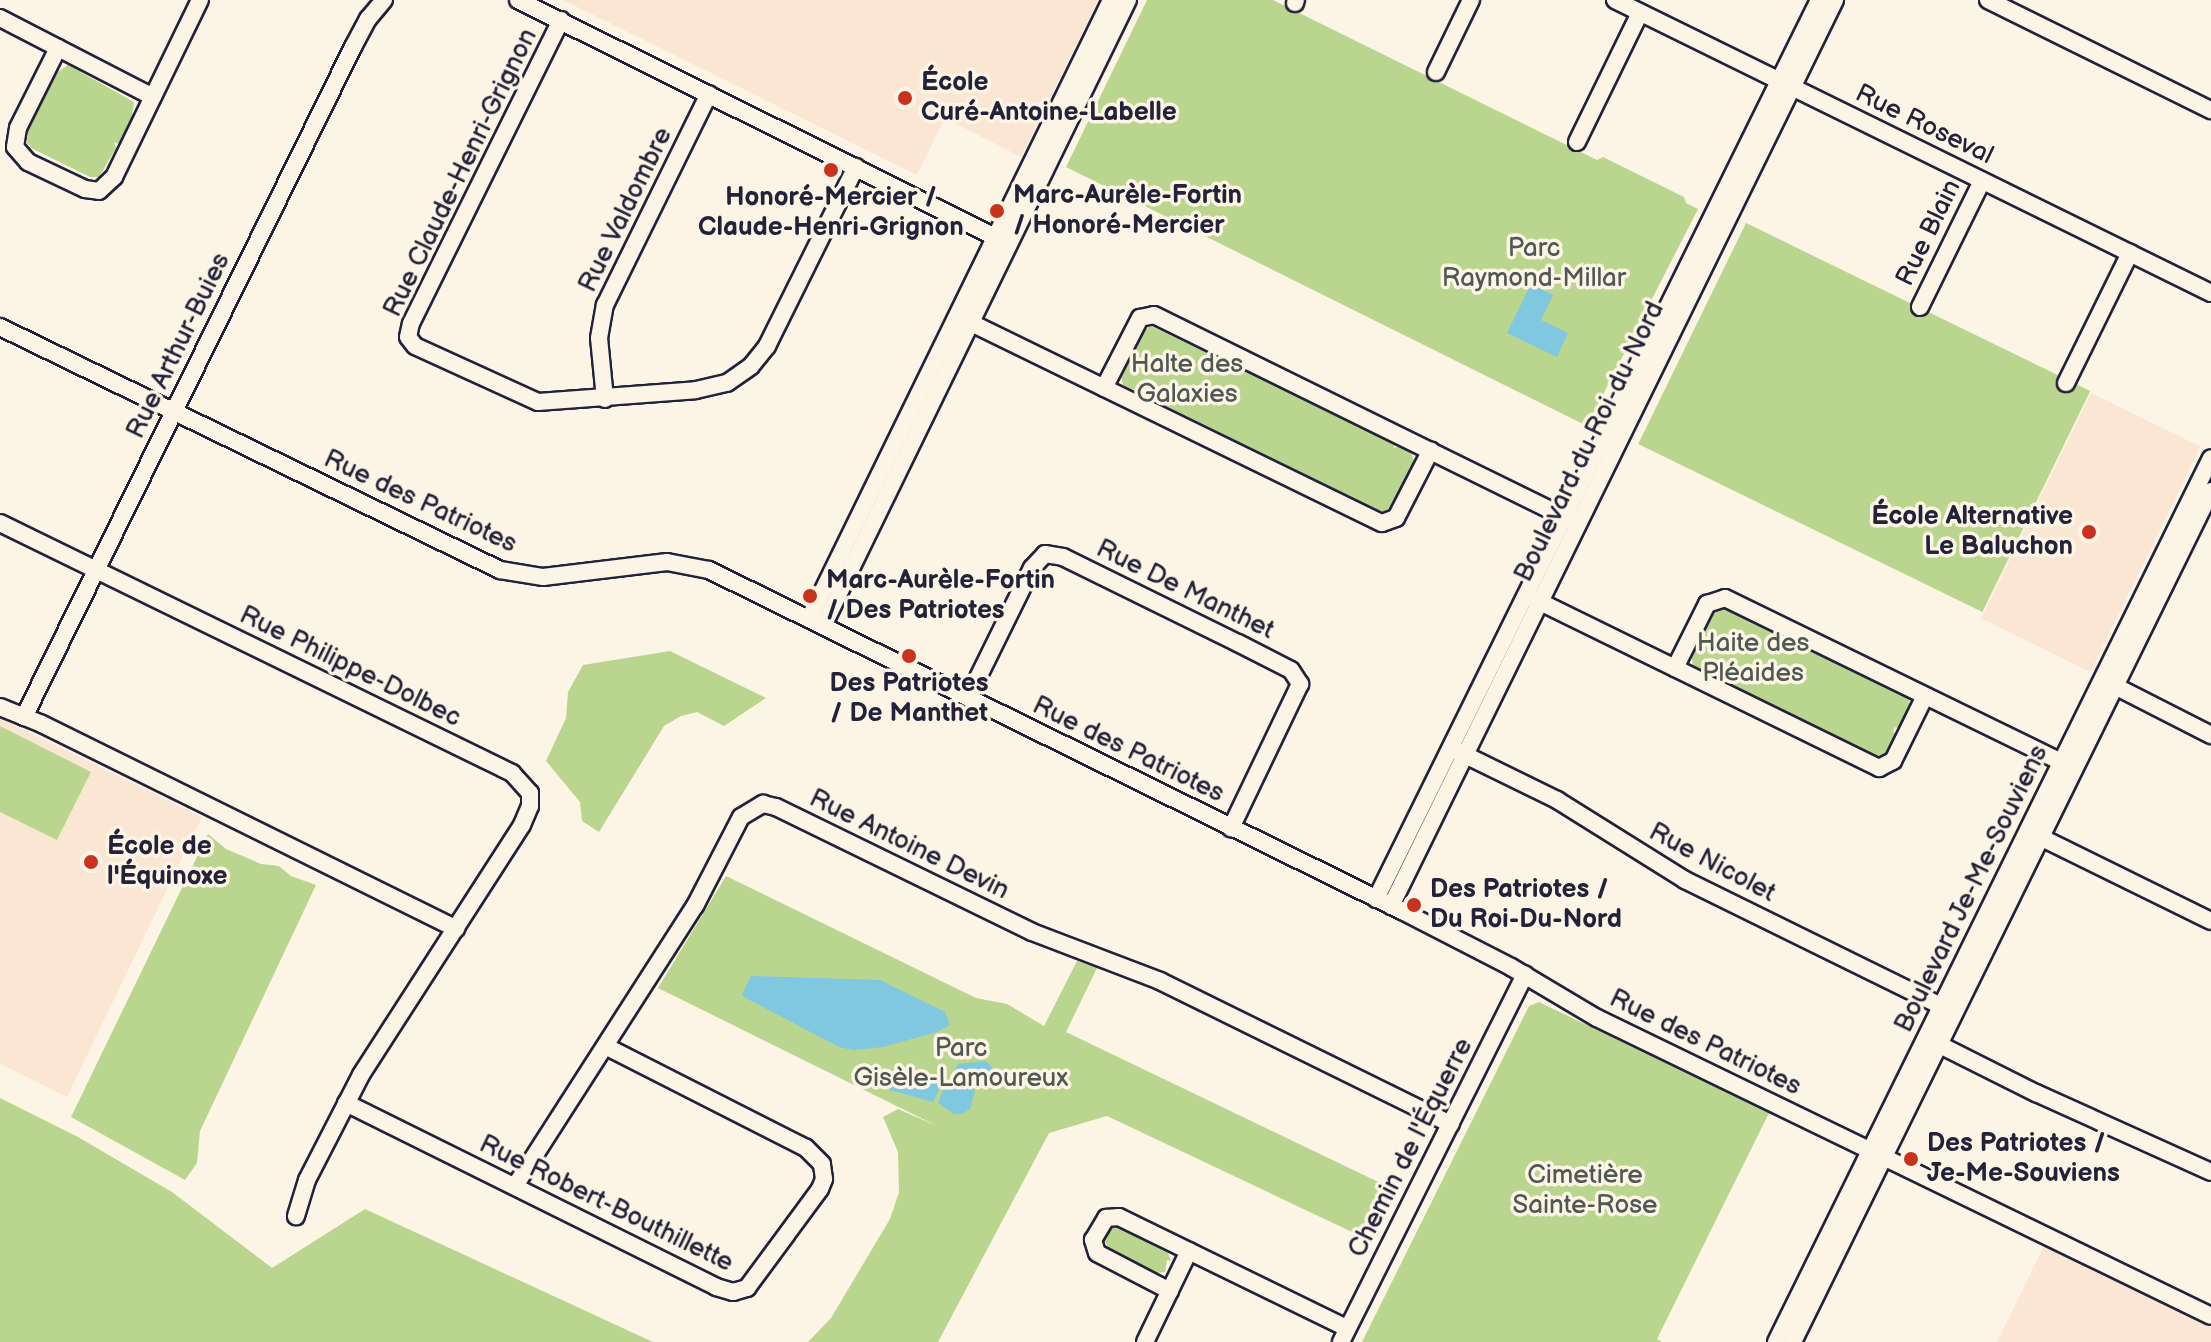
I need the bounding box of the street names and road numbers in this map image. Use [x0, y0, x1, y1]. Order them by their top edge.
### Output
street label: Rue Claude-Henri-Grignon [378, 24, 544, 322]
street label: Rue Roseval [1850, 78, 1998, 172]
street label: Rue Valdombre [573, 122, 679, 298]
street label: Rue Blain [1890, 175, 1968, 291]
street label: Rue Arthur-Buies [121, 248, 237, 444]
street label: Boulevard du Roi-du-Nord [1509, 297, 1671, 587]
street label: Rue des Patriotes [319, 444, 521, 560]
street label: Rue De Manthet [1091, 533, 1279, 647]
street label: Rue Philippe-Dolbec [234, 600, 466, 734]
street label: Rue des Patriotes [1027, 690, 1229, 810]
street label: Boulevard Je-Me-Souviens [1888, 740, 2056, 1038]
street label: Rue Antoine Devin [804, 783, 1014, 907]
street label: Rue Nicolet [1643, 817, 1781, 909]
street label: Rue des Patriotes [1604, 983, 1806, 1103]
street label: Chemin de l'Équerre [1342, 1033, 1480, 1263]
street label: Rue Robert-Bouthillette [474, 1129, 738, 1279]

